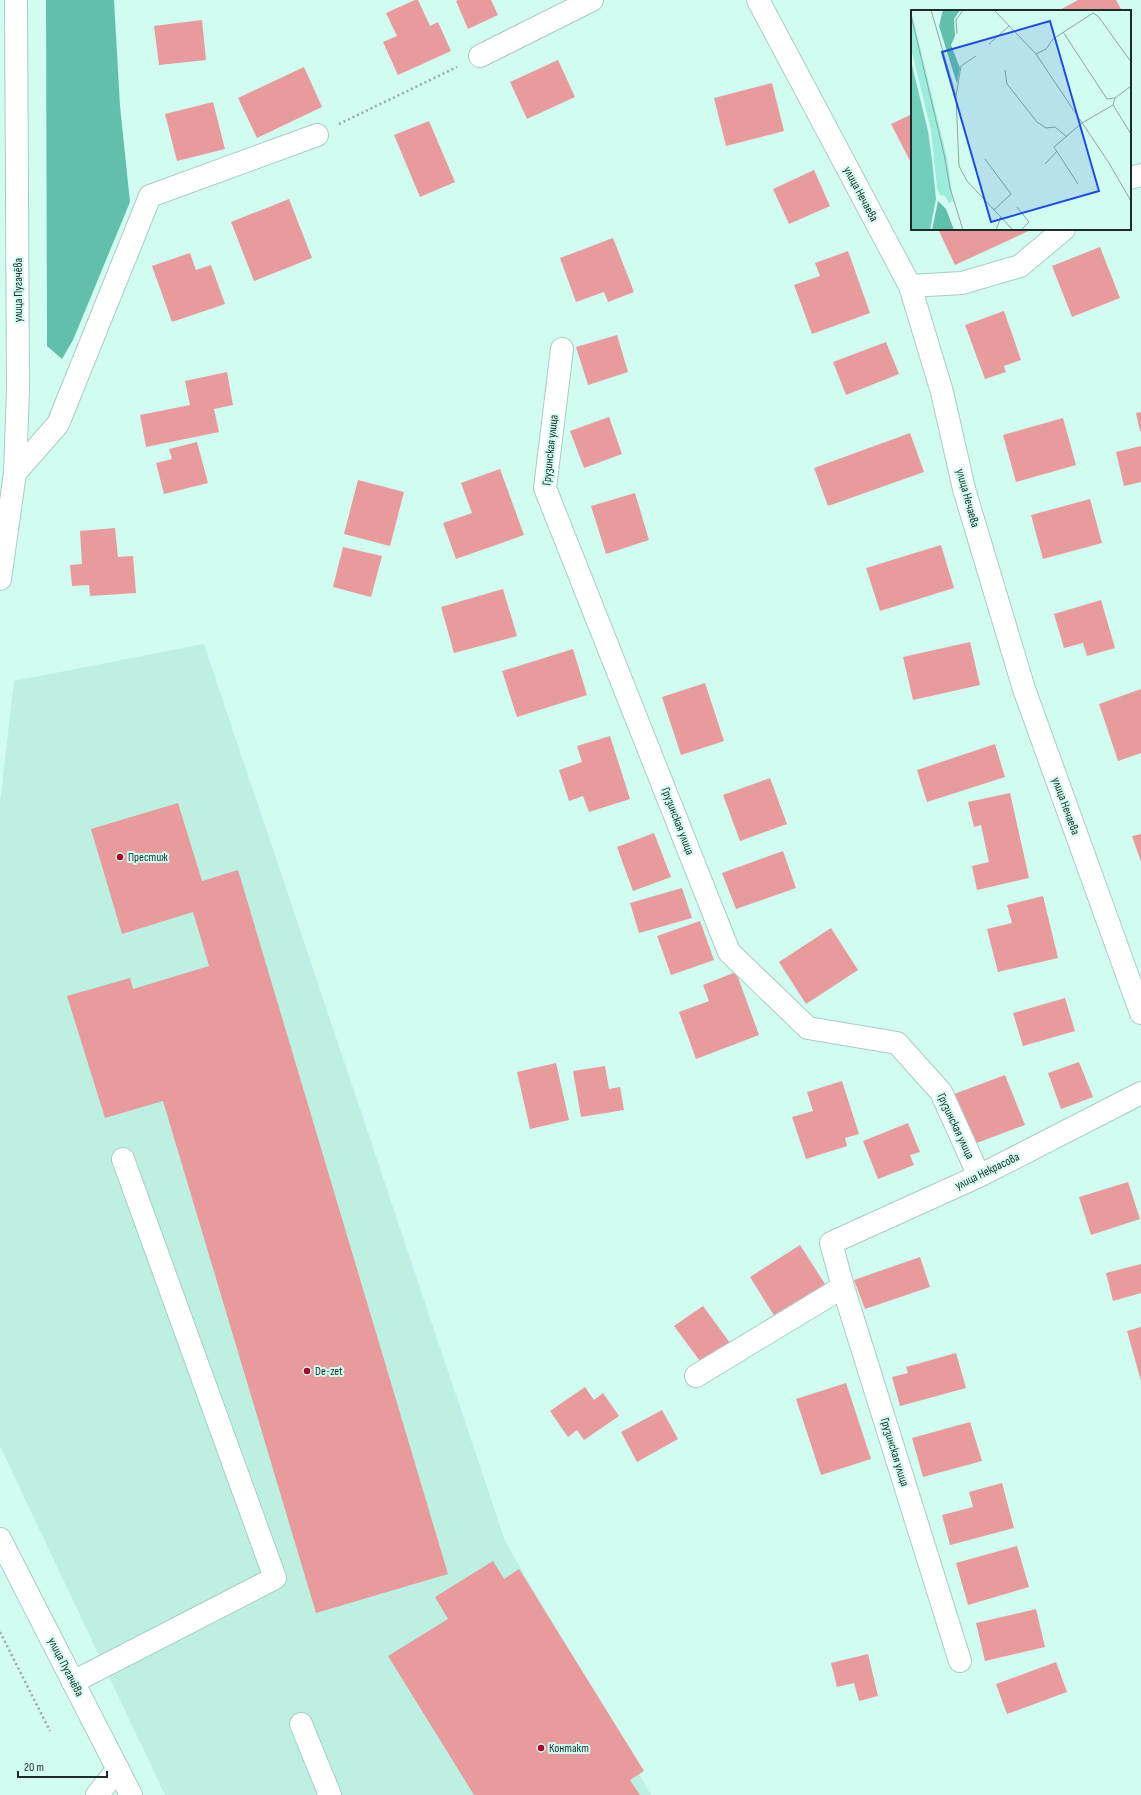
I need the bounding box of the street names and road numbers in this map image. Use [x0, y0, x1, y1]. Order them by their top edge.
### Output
street label: улица Нечаева [840, 164, 881, 225]
street label: улица Пугачёва [11, 257, 26, 322]
street label: Грузинская улица [539, 414, 562, 486]
street label: улица Нечаева [952, 467, 983, 529]
street label: улица Нечаева [1048, 775, 1083, 837]
street label: Грузинская улица [658, 785, 697, 857]
street label: Грузинская улица [934, 1091, 978, 1162]
street label: улица Некрасова [953, 1149, 1022, 1193]
street label: Грузинская улица [877, 1416, 912, 1489]
street label: улица Пугачёва [44, 1635, 87, 1700]

